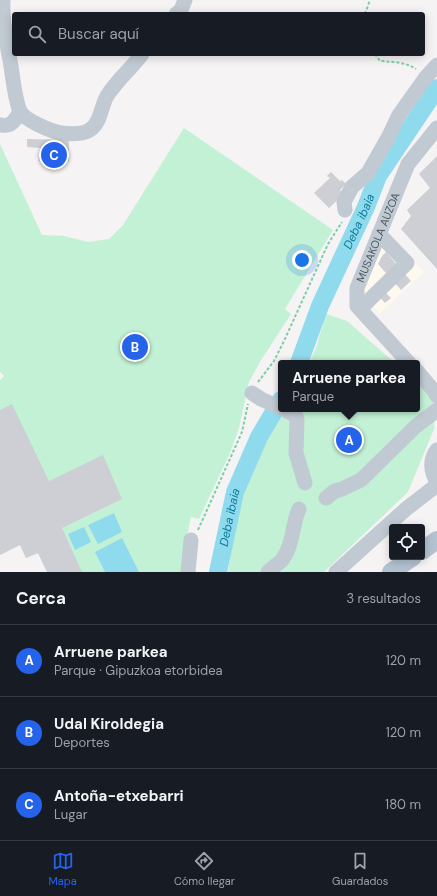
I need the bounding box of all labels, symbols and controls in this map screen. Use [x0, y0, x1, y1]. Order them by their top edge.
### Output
search box [12, 12, 425, 56]
icon: search [26, 23, 48, 45]
text: Buscar aquí [58, 24, 139, 44]
pin: C [41, 140, 67, 170]
street label: MUSAKOLA AUZOA [353, 190, 403, 284]
water label: Deba ibaia [340, 191, 379, 252]
your location [292, 250, 312, 270]
pin: B [122, 332, 148, 362]
popup [278, 360, 420, 412]
text: Arruene parkea [292, 368, 406, 388]
text: Parque [292, 388, 334, 405]
pin: A [336, 425, 362, 455]
water label: Deba ibaia [216, 485, 244, 548]
map controls [389, 524, 425, 560]
button: locate [389, 524, 425, 560]
text: Cerca [16, 587, 66, 609]
text: 3 resultados [346, 590, 421, 607]
text: Arruene parkea [54, 642, 168, 662]
text: A [24, 652, 34, 669]
text: 120 m [386, 652, 421, 669]
text: Parque · Gipuzkoa etorbidea [54, 662, 223, 679]
text: Udal Kiroldegia [54, 714, 164, 734]
text: B [25, 724, 33, 741]
text: 120 m [386, 724, 421, 741]
text: Deportes [54, 734, 110, 751]
text: Antoña-etxebarri [54, 786, 184, 806]
text: C [24, 796, 34, 813]
text: 180 m [385, 796, 421, 813]
text: Lugar [54, 806, 87, 823]
tab: Mapa [49, 850, 77, 888]
tab: Cómo llegar [174, 850, 235, 888]
tab: Guardados [332, 850, 388, 888]

